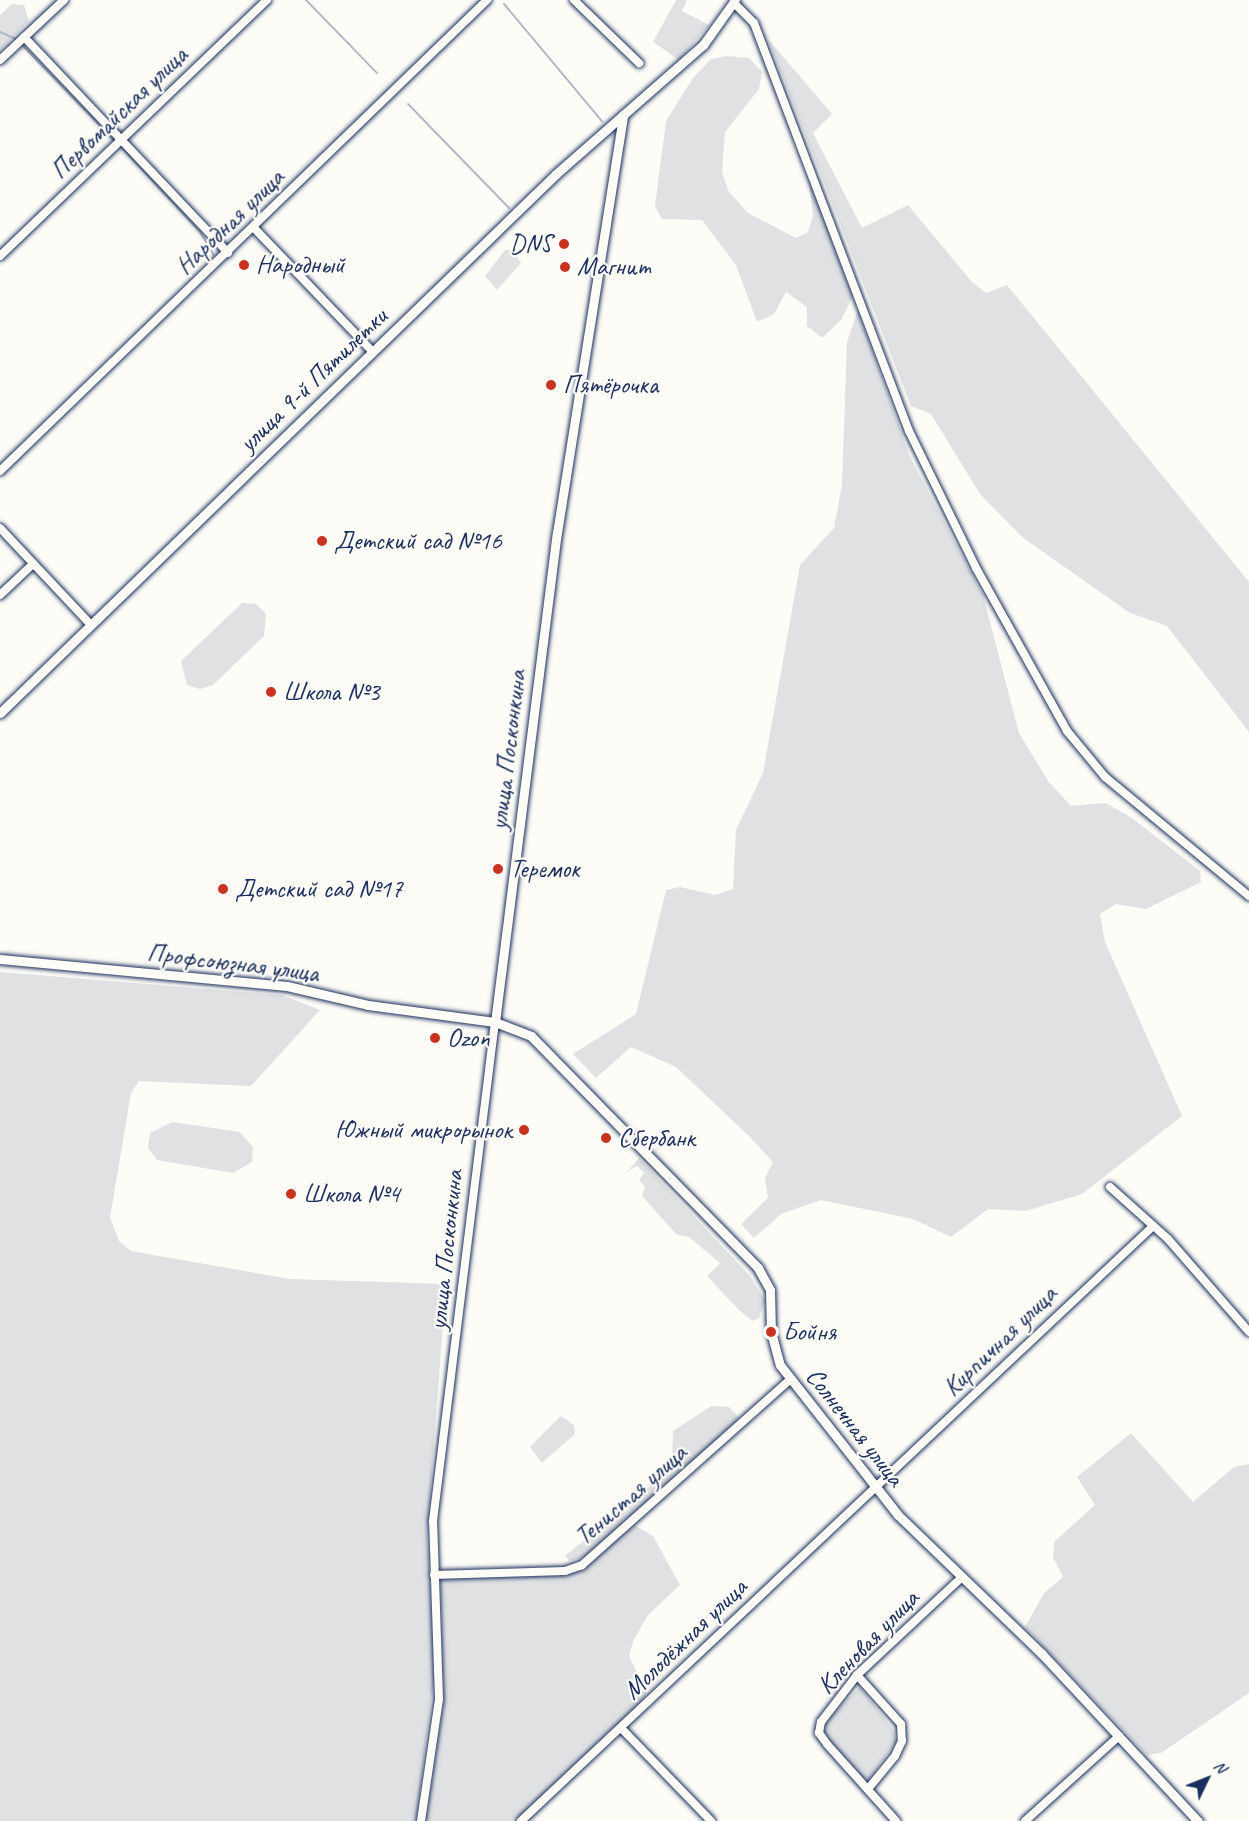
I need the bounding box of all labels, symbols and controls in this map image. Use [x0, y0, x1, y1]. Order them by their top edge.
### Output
street label: Первомайская улица [43, 39, 195, 187]
street label: Народная улица [169, 162, 291, 282]
place label: DNS [510, 228, 552, 260]
marker: DNS [557, 237, 571, 251]
place label: Народный [256, 249, 345, 281]
place label: Магнит [577, 251, 651, 283]
marker: Народный [237, 258, 251, 272]
marker: Магнит [558, 260, 572, 274]
street label: улица 9-й Пятилетки [232, 301, 394, 459]
place label: Пятёрочка [563, 369, 658, 401]
marker: Пятёрочка [544, 378, 558, 392]
place label: Детский сад №16 [334, 525, 502, 557]
marker: Детский сад №16 [315, 534, 329, 548]
street label: улица Посконкина [483, 668, 533, 832]
place label: Школа №3 [283, 676, 380, 708]
marker: Школа №3 [264, 685, 278, 699]
place label: Теремок [510, 853, 580, 885]
marker: Теремок [491, 862, 505, 876]
place label: Детский сад №17 [235, 873, 403, 905]
marker: Детский сад №17 [216, 882, 230, 896]
street label: Профсоюзная улица [144, 937, 322, 989]
place label: Ozon [447, 1022, 490, 1054]
marker: Ozon [428, 1031, 442, 1045]
place label: Южный микрорынок [335, 1114, 512, 1146]
place label: Сбербанк [618, 1122, 695, 1154]
marker: Южный микрорынок [517, 1123, 531, 1137]
marker: Сбербанк [599, 1131, 613, 1145]
street label: улица Посконкина [422, 1169, 470, 1331]
place label: Школа №4 [303, 1178, 400, 1210]
marker: Школа №4 [284, 1187, 298, 1201]
street label: Кирпичная улица [936, 1278, 1064, 1404]
place label: Бойня [783, 1316, 836, 1348]
marker: Бойня [764, 1325, 778, 1339]
street label: Солнечная улица [798, 1361, 912, 1493]
street label: Тенистая улица [568, 1437, 694, 1553]
street label: Молодёжная улица [616, 1571, 754, 1707]
street label: Кленовая улица [810, 1583, 926, 1701]
north arrow [1177, 1749, 1237, 1809]
text: N [1209, 1756, 1231, 1777]

